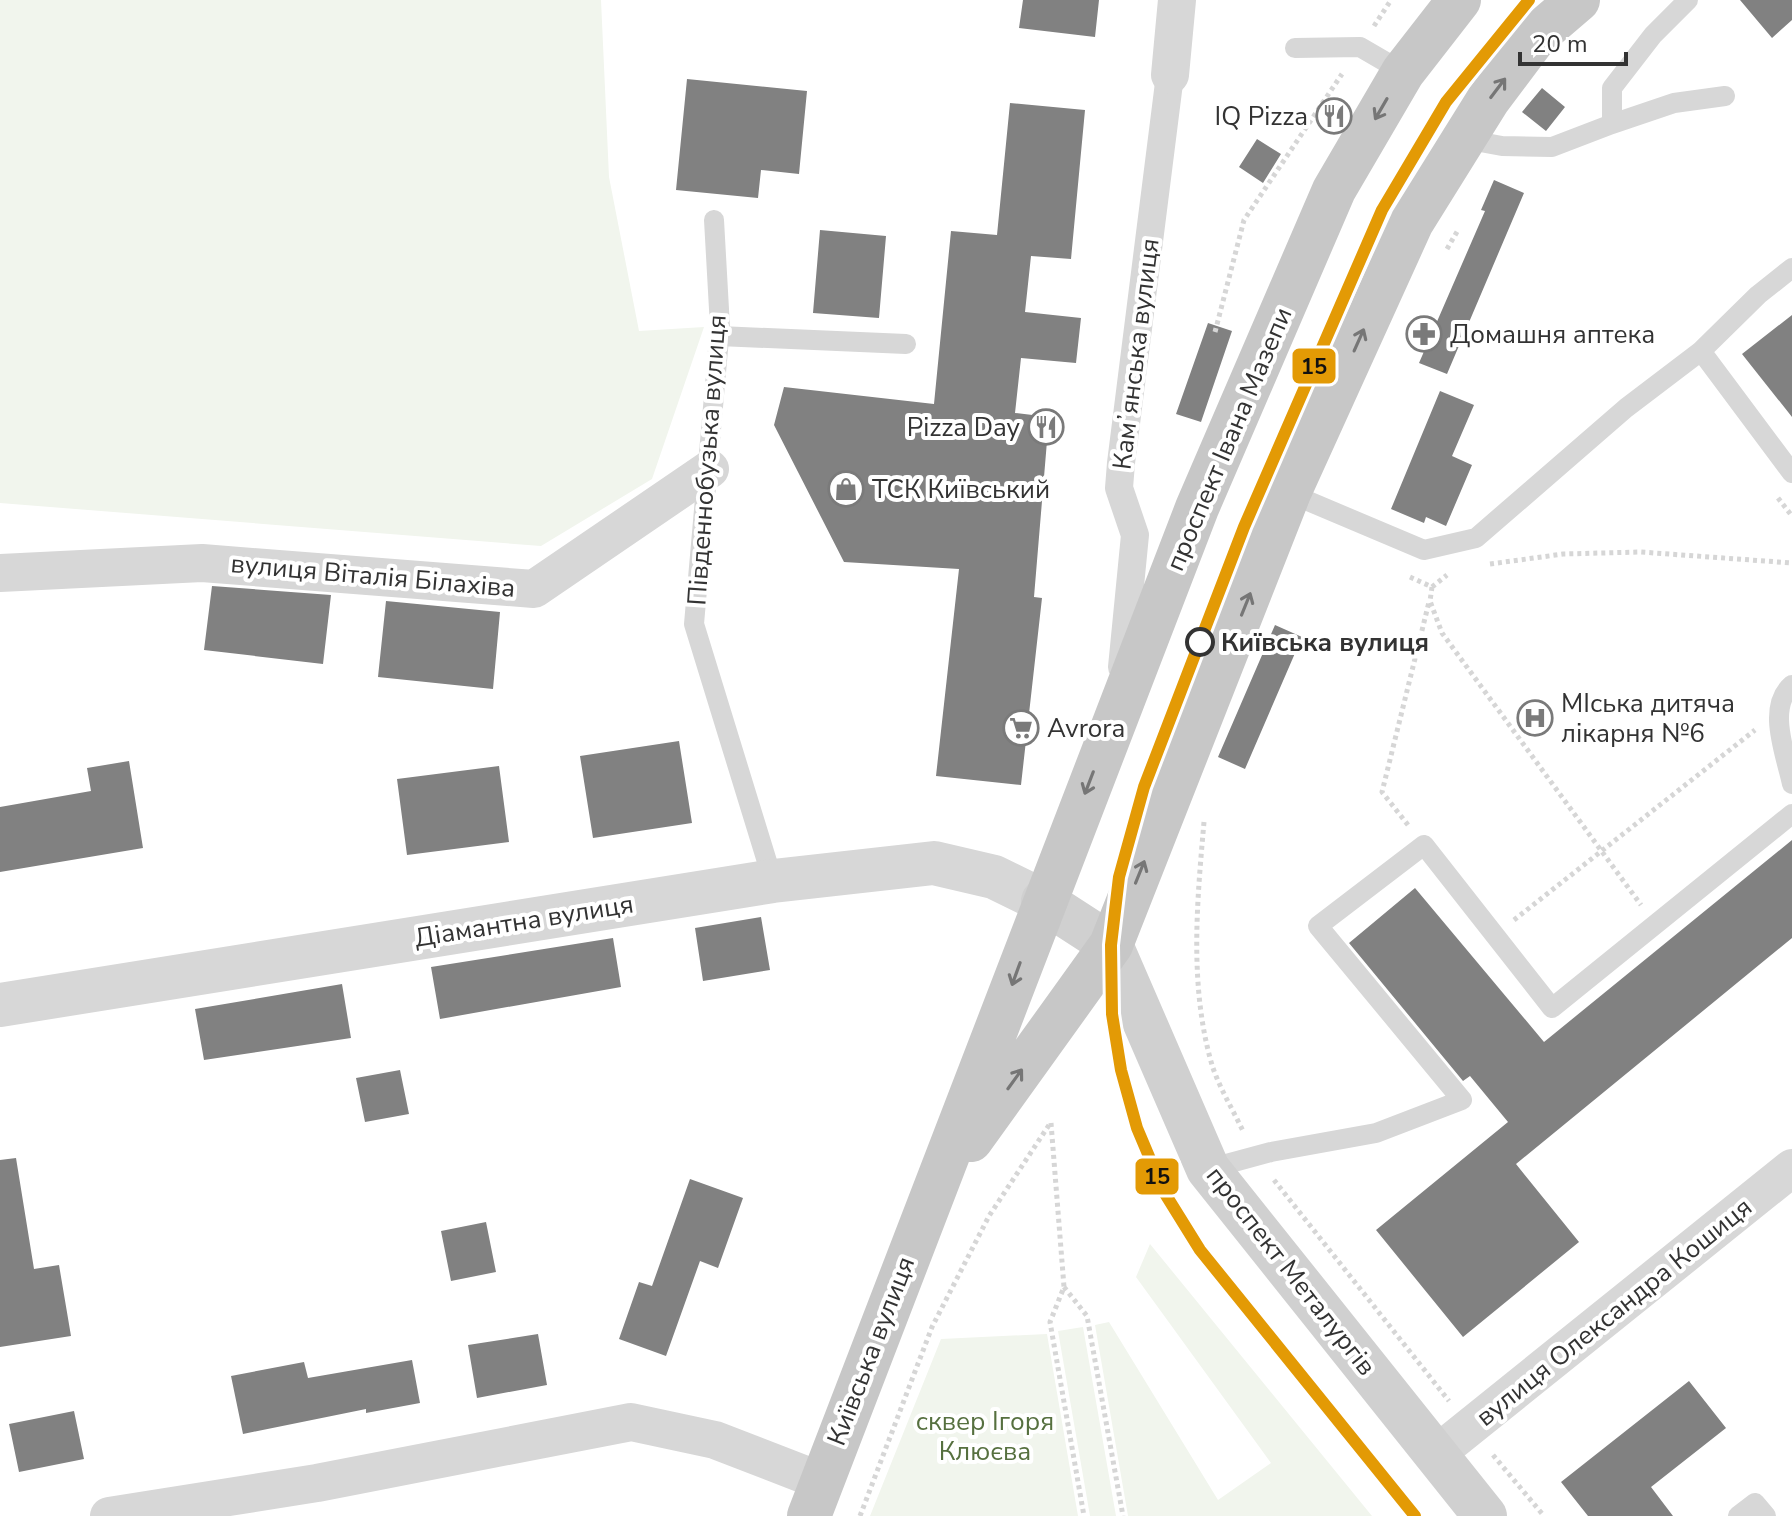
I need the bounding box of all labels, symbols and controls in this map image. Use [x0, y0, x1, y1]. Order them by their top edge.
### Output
scale bar [1520, 16, 1626, 66]
text: 20 m [1532, 28, 1588, 60]
one-way arrow [1489, 78, 1506, 99]
restaurant icon: IQ Pizza [1315, 97, 1353, 135]
one-way arrow [1373, 97, 1389, 120]
place label: IQ Pizza [1215, 99, 1308, 134]
street label: Камʼянська вулиця [1104, 236, 1168, 472]
street label: проспект Івана Мазепи [1158, 302, 1300, 576]
street label: Південнобузька вулиця [679, 313, 735, 607]
pharmacy icon: Домашня аптека [1405, 315, 1443, 353]
place label: Домашня аптека [1450, 317, 1655, 352]
one-way arrow [1352, 328, 1367, 352]
line badge: 15 [1291, 347, 1337, 385]
text: 15 [1301, 352, 1327, 382]
restaurant icon: Pizza Day [1027, 408, 1065, 446]
place label: Pizza Day [907, 410, 1021, 445]
shop icon: ТСК Київський [827, 470, 865, 508]
place label: ТСК Київський [872, 472, 1050, 507]
street label: вулиця Віталія Білахіва [229, 546, 517, 606]
one-way arrow [1240, 592, 1254, 617]
place label: Київська вулиця [1221, 625, 1429, 660]
marker: Київська вулиця [1186, 628, 1214, 656]
place label: МІська дитяча лікарня №6 [1561, 686, 1735, 751]
hospital icon: МІська дитяча лікарня №6 [1516, 699, 1554, 737]
supermarket icon: Avrora [1002, 709, 1040, 747]
place label: Avrora [1047, 711, 1125, 746]
one-way arrow [1081, 771, 1095, 795]
one-way arrow [1134, 860, 1148, 885]
street label: Діамантна вулиця [412, 886, 636, 956]
one-way arrow [1008, 961, 1022, 986]
one-way arrow [1007, 1068, 1023, 1090]
line badge: 15 [1134, 1157, 1180, 1196]
street label: проспект Металургів [1198, 1159, 1384, 1383]
text: 15 [1144, 1162, 1170, 1192]
street label: вулиця Олександра Кошиця [1469, 1190, 1759, 1434]
street label: Київська вулиця [819, 1251, 923, 1451]
park label: сквер Ігоря Клюєва [916, 1404, 1054, 1469]

